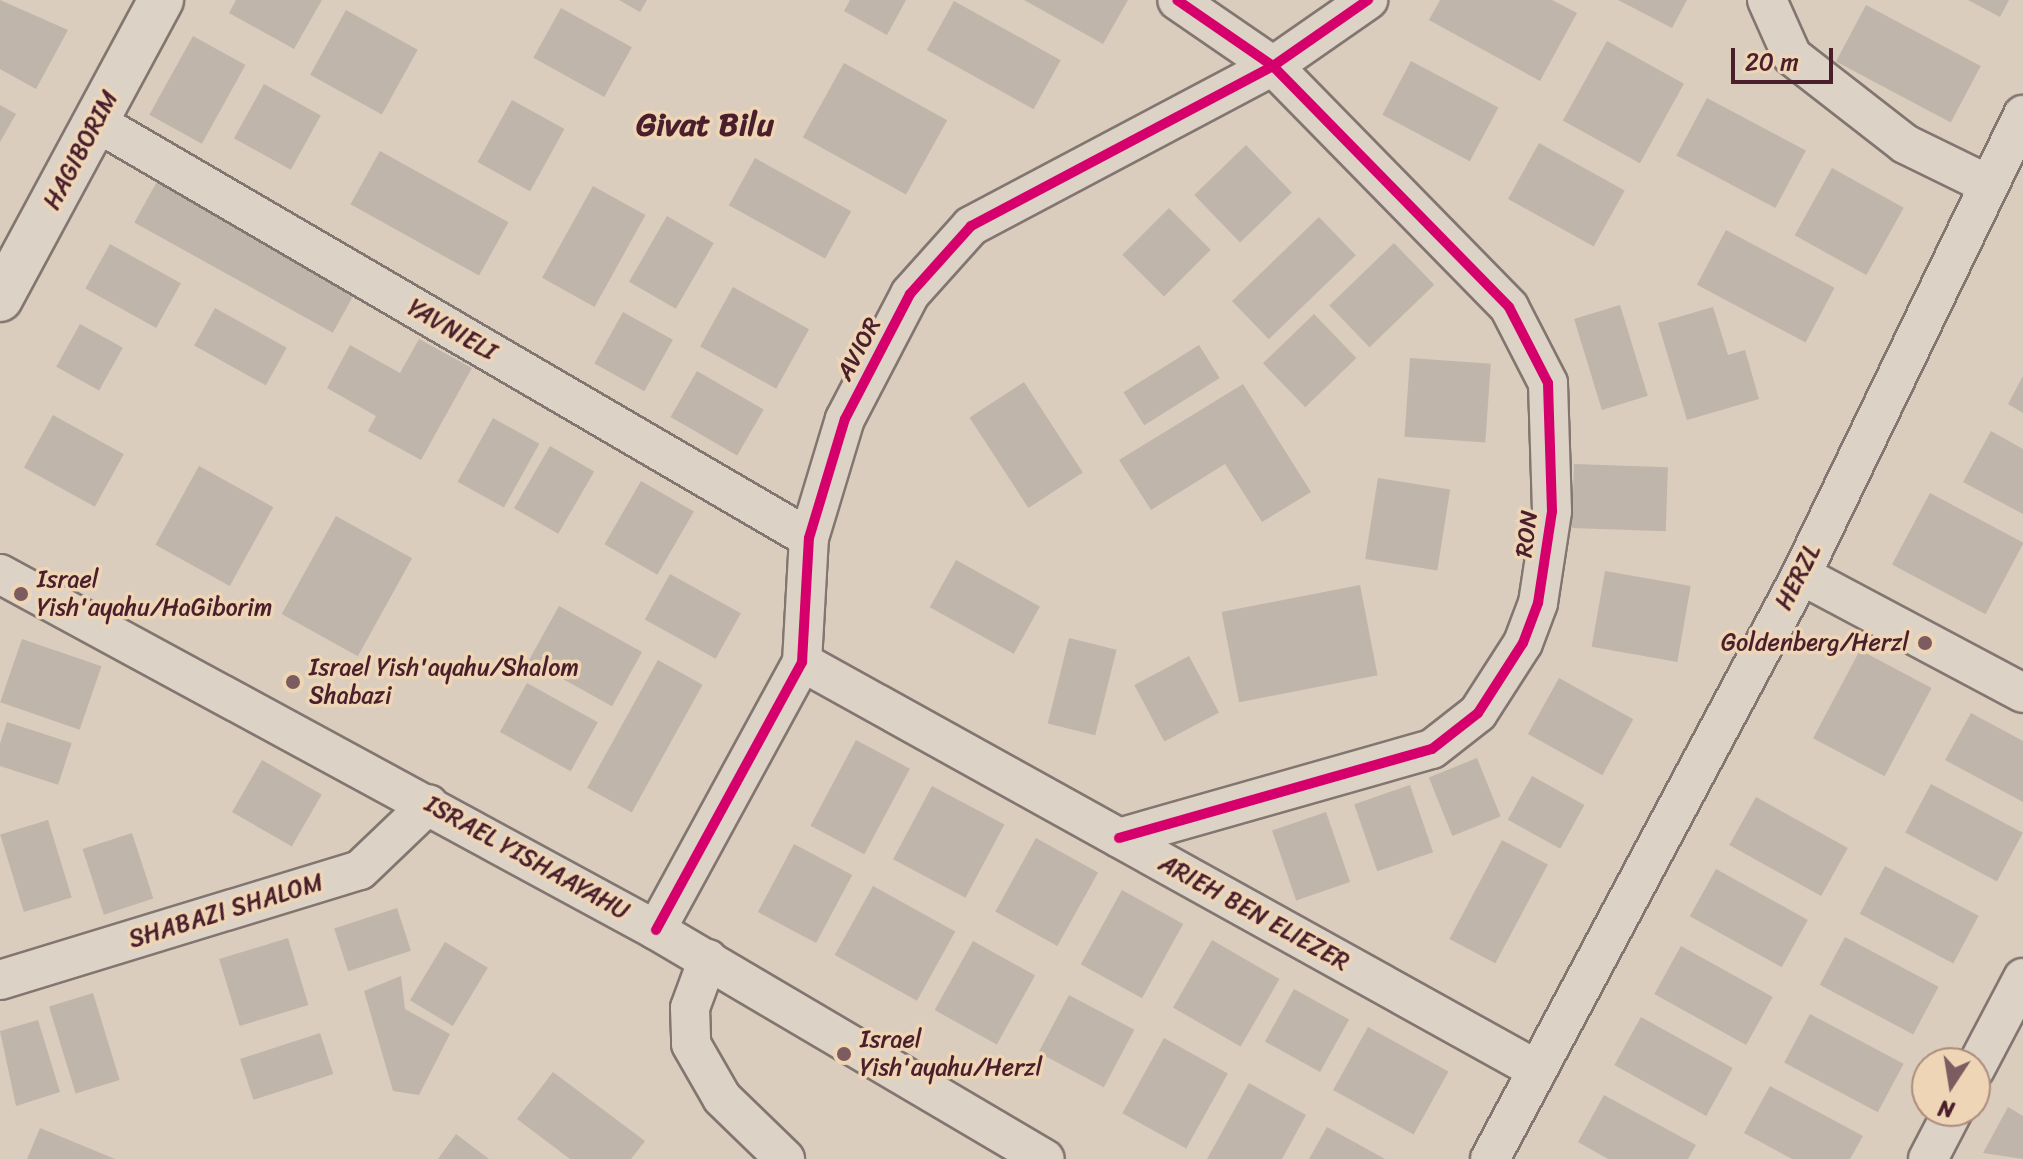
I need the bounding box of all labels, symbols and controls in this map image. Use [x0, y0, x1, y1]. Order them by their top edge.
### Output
scale bar [1735, 32, 1837, 82]
text: 20 m [1745, 41, 1799, 83]
street label: HAGIBORIM [38, 86, 124, 214]
district label: Givat Bilu [636, 106, 774, 144]
street label: YAVNIELI [403, 293, 501, 367]
street label: AVIOR [830, 312, 888, 386]
street label: RON [1510, 509, 1544, 559]
street label: HERZL [1769, 539, 1827, 615]
place label: Israel Yish'ayahu/HaGiborim [37, 566, 272, 622]
marker: Israel Yish'ayahu/HaGiborim [12, 585, 30, 603]
place label: Goldenberg/Herzl [1721, 629, 1909, 657]
marker: Goldenberg/Herzl [1916, 634, 1934, 652]
place label: Israel Yish'ayahu/Shalom Shabazi [309, 654, 579, 710]
marker: Israel Yish'ayahu/Shalom Shabazi [284, 673, 302, 691]
street label: ISRAEL YISHAAYAHU [420, 790, 634, 926]
street label: ARIEH BEN ELIEZER [1155, 849, 1353, 977]
street label: SHABAZI SHALOM [126, 868, 326, 954]
place label: Israel Yish'ayahu/Herzl [860, 1026, 1042, 1082]
marker: Israel Yish'ayahu/Herzl [835, 1045, 853, 1063]
north arrow [1911, 1047, 1991, 1127]
text: N [1935, 1088, 1958, 1130]

